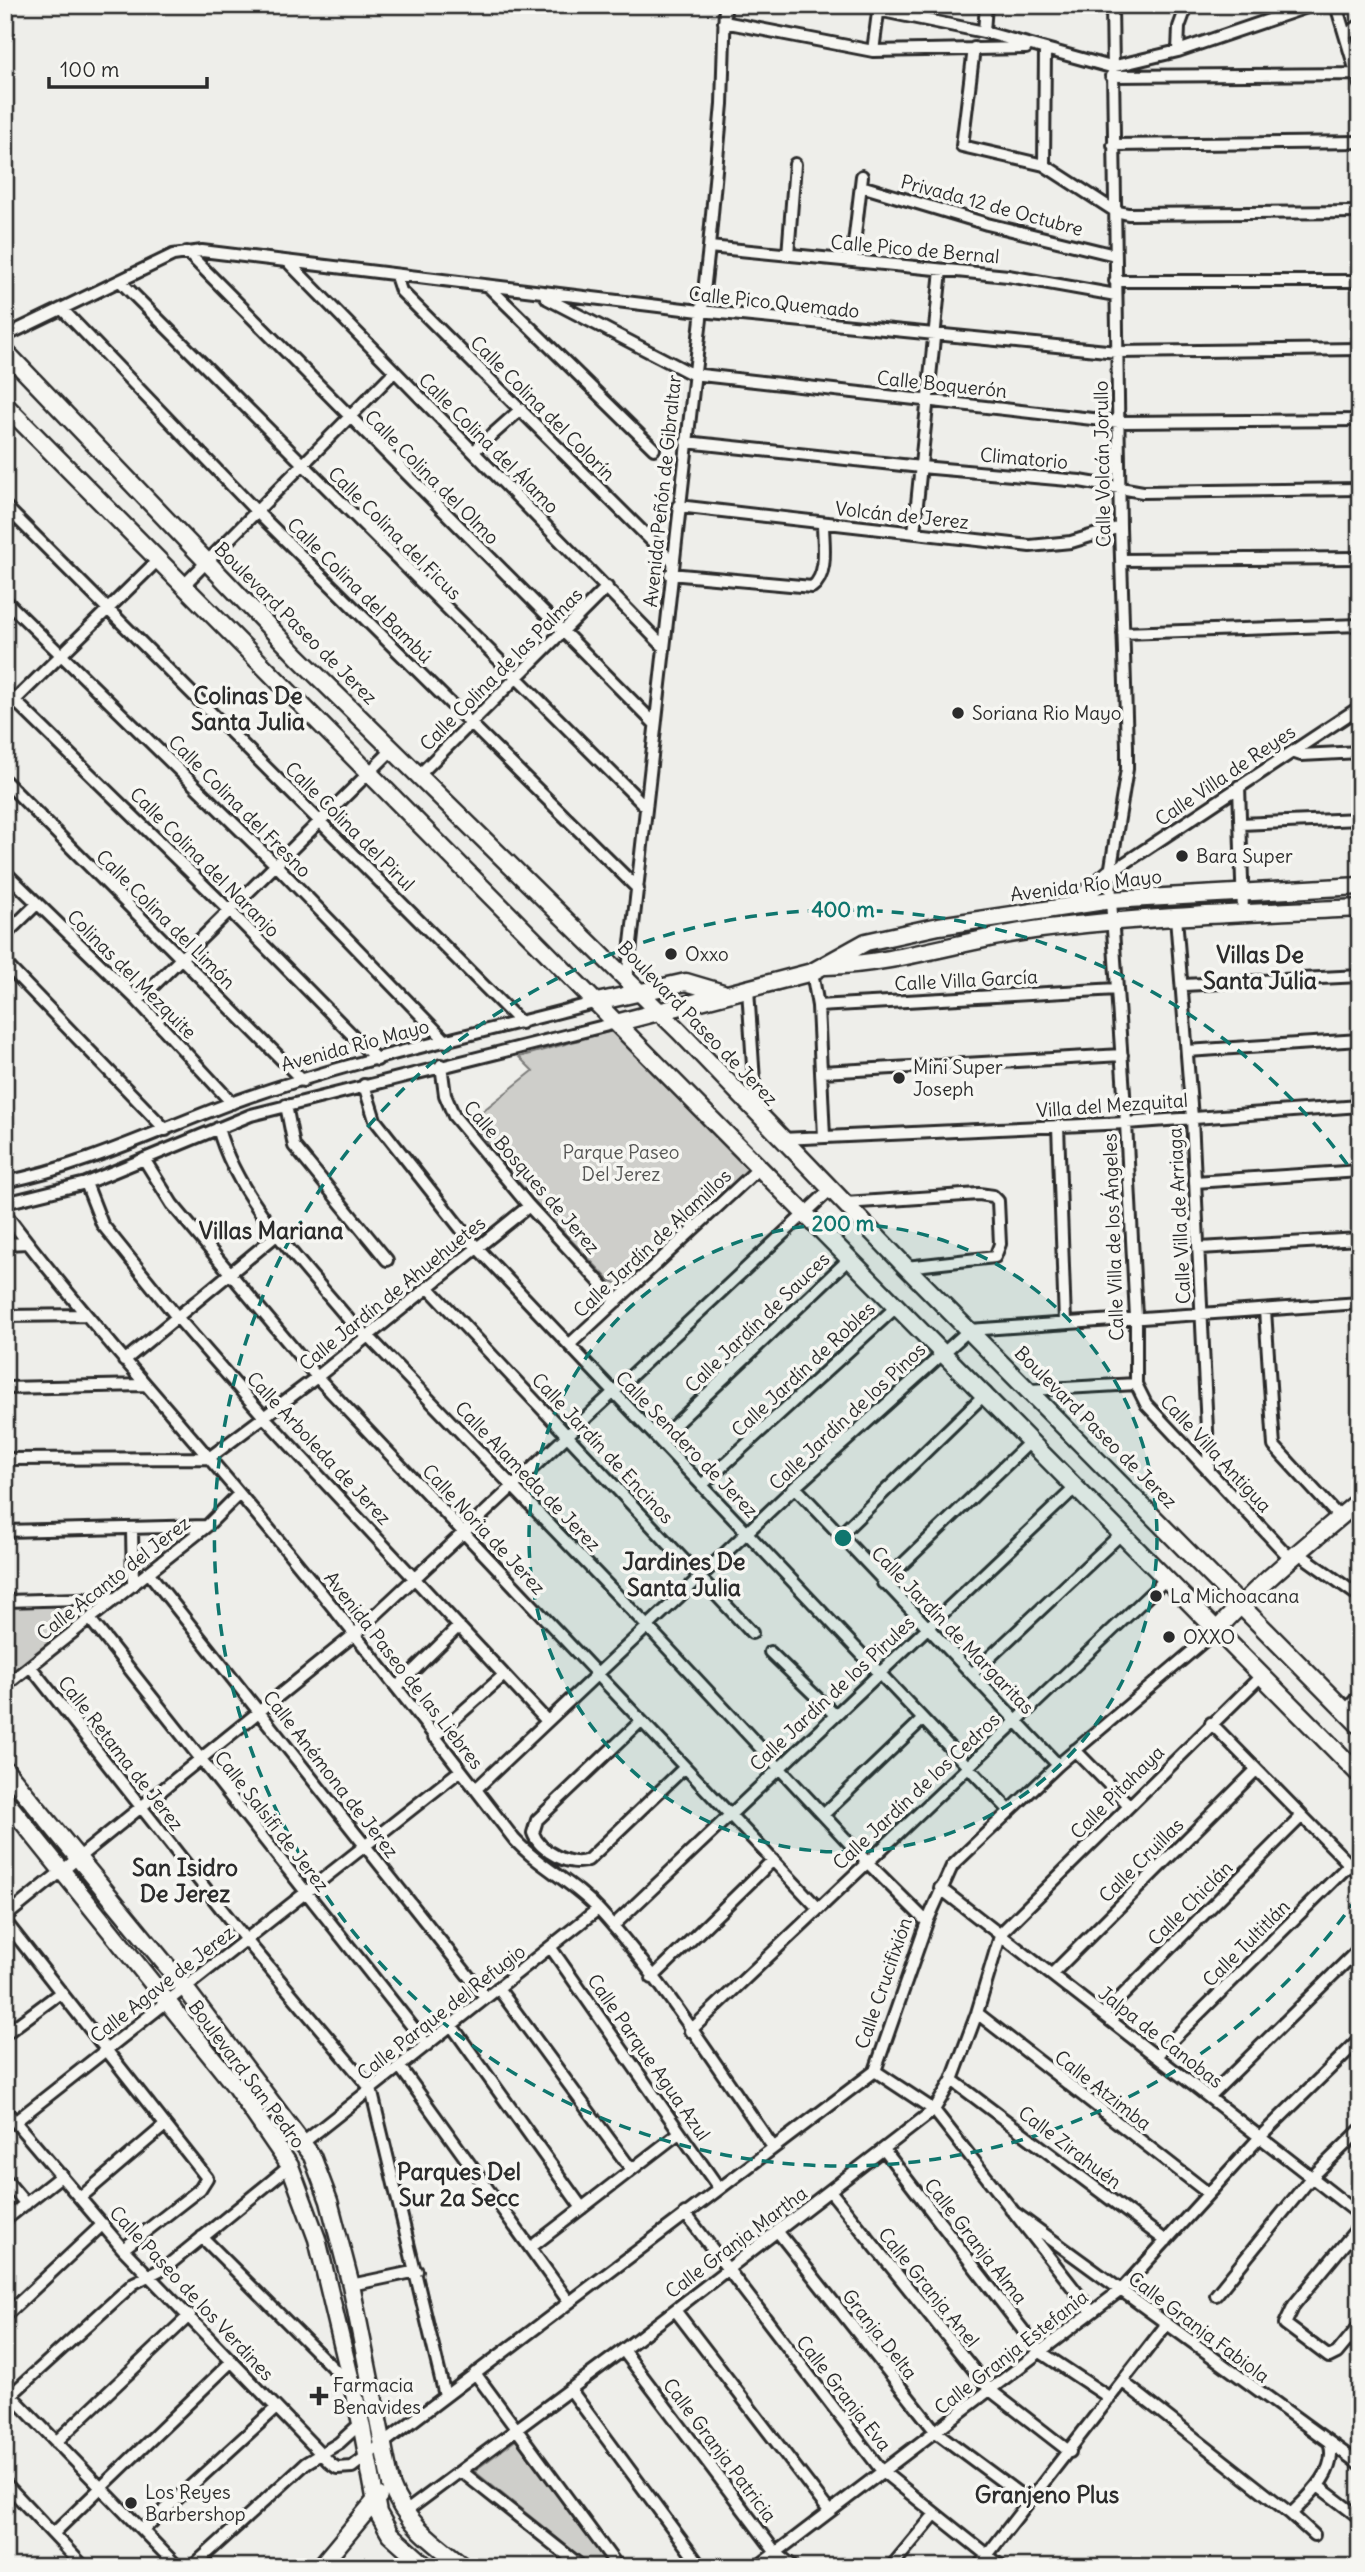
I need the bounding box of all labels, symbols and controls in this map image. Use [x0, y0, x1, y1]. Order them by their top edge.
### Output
scale bar [49, 46, 206, 90]
text: 100 m [60, 56, 119, 83]
street label: Privada 12 de Octubre [898, 169, 1086, 241]
street label: Calle Pico de Bernal [830, 230, 1000, 268]
street label: Calle Pico Quemado [687, 281, 861, 323]
street label: Calle Colina del Colorín [465, 330, 621, 486]
street label: Calle Boquerón [876, 365, 1008, 403]
street label: Calle Colina del Álamo [414, 368, 564, 518]
street label: Avenida Peñón de Gibraltar [638, 373, 686, 608]
street label: Calle Volcán Jorullo [1089, 380, 1115, 548]
street label: Calle Colina del Olmo [360, 405, 504, 549]
street label: Climatorio [979, 442, 1069, 474]
street label: Calle Colina del Ficus [323, 461, 467, 605]
street label: Volcán de Jerez [834, 496, 970, 534]
street label: Calle Colina del Bambú [282, 512, 438, 668]
street label: Boulevard Paseo de Jerez [210, 537, 382, 709]
street label: Calle Colina de las Palmas [414, 582, 588, 756]
district label: Colinas De Santa Julia [191, 681, 305, 736]
place label: Soriana Rio Mayo [972, 701, 1122, 725]
marker: Soriana Rio Mayo [950, 705, 966, 721]
street label: Calle Villa de Reyes [1150, 719, 1300, 831]
street label: Calle Colina del Fresno [164, 730, 316, 882]
street label: Calle Colina del Pirul [280, 756, 420, 896]
street label: Calle Colina del Naranjo [125, 782, 285, 942]
street label: Calle Colina del Limón [91, 844, 241, 994]
place label: Bara Super [1196, 844, 1293, 868]
marker: Bara Super [1174, 848, 1190, 864]
street label: Avenida Río Mayo [1009, 864, 1163, 906]
text: 400 m [811, 896, 875, 923]
street label: Colinas del Mezquite [62, 904, 202, 1044]
street label: Boulevard Paseo de Jerez [613, 936, 783, 1110]
district label: Villas De Santa Julia [1203, 940, 1317, 995]
place label: Oxxo [685, 942, 729, 966]
marker: Oxxo [663, 946, 679, 962]
street label: Calle Villa García [894, 964, 1038, 996]
street label: Avenida Río Mayo [278, 1014, 432, 1076]
place label: Mini Super Joseph [913, 1055, 1003, 1101]
marker: Mini Super Joseph [891, 1070, 907, 1086]
street label: Villa del Mezquital [1035, 1088, 1189, 1122]
street label: Calle Bosques de Jerez [459, 1095, 605, 1259]
street label: Calle Villa de Arriaga [1162, 1127, 1196, 1305]
street label: Calle Villa de los Ángeles [1097, 1133, 1129, 1341]
park label: Parque Paseo Del Jerez [562, 1140, 680, 1186]
street label: Calle Jardín de Alamillos [568, 1164, 736, 1322]
street label: Calle Jardín de Ahuehuetes [294, 1210, 490, 1376]
text: 200 m [812, 1210, 875, 1237]
district label: Villas Mariana [199, 1216, 343, 1245]
street label: Calle Jardín de Sauces [680, 1247, 834, 1397]
street label: Calle Jardín de Robles [726, 1296, 880, 1442]
street label: Calle Jardín de los Pinos [764, 1337, 930, 1495]
street label: Boulevard Paseo de Jerez [1010, 1341, 1182, 1513]
street label: Calle Arboleda de Jerez [242, 1366, 396, 1530]
street label: Calle Sendero de Jerez [611, 1366, 763, 1522]
street label: Calle Jardín de Encinos [527, 1368, 679, 1528]
street label: Calle Villa Antigua [1155, 1389, 1277, 1517]
street label: Calle Alameda de Jerez [450, 1396, 606, 1556]
street label: Calle Noria de Jerez [417, 1459, 551, 1599]
street label: Calle Acanto del Jerez [32, 1511, 194, 1645]
centre of rings [831, 1526, 855, 1550]
street label: Calle Jardín de Margaritas [866, 1541, 1040, 1719]
district label: Jardines De Santa Julia [623, 1547, 745, 1602]
street label: Avenida Paseo de las Liebres [319, 1566, 489, 1774]
place label: La Michoacana [1170, 1584, 1300, 1608]
marker: La Michoacana [1148, 1588, 1164, 1604]
street label: Calle Jardín de los Pirules [744, 1610, 920, 1776]
place label: OXXO [1183, 1625, 1235, 1649]
marker: OXXO [1161, 1629, 1177, 1645]
street label: Calle Retama de Jerez [53, 1671, 189, 1835]
street label: Calle Anémona de Jerez [258, 1685, 404, 1863]
street label: Calle Jardín de los Cedros [827, 1707, 1005, 1875]
street label: Calle Pitahaya [1065, 1740, 1169, 1844]
street label: Calle Salsifi de Jerez [210, 1746, 334, 1896]
street label: Calle Cruillas [1094, 1813, 1188, 1907]
district label: San Isidro De Jerez [132, 1853, 238, 1908]
street label: Calle Chiclán [1143, 1856, 1237, 1950]
street label: Calle Tultitlán [1197, 1894, 1295, 1992]
street label: Calle Crucifixión [849, 1914, 917, 2052]
street label: Calle Agave de Jerez [85, 1920, 239, 2048]
street label: Calle Parque del Refugio [352, 1939, 530, 2085]
street label: Calle Parque Agua Azul [582, 1969, 716, 2145]
street label: Jalpa de Canobas [1094, 1981, 1228, 2093]
street label: Boulevard San Pedro [183, 1995, 311, 2153]
street label: Calle Atzimba [1050, 2045, 1156, 2135]
street label: Calle Zirahuén [1014, 2100, 1126, 2194]
district label: Parques Del Sur 2a Secc [397, 2157, 521, 2212]
street label: Calle Granja Alma [919, 2173, 1033, 2309]
street label: Calle Granja Martha [660, 2181, 812, 2303]
street label: Calle Paseo de los Verdines [105, 2201, 279, 2385]
street label: Calle Granja Anel [873, 2222, 985, 2352]
street label: Calle Granja Fabiola [1124, 2266, 1274, 2388]
street label: Granja Delta [837, 2284, 923, 2384]
street label: Calle Granja Estefanía [929, 2284, 1093, 2419]
street label: Calle Granja Eva [791, 2330, 897, 2456]
place label: Farmacia Benavides [333, 2373, 421, 2419]
street label: Calle Granja Patricia [658, 2373, 782, 2527]
marker: Farmacia Benavides [311, 2388, 327, 2404]
place label: Los Reyes Barbershop [145, 2480, 246, 2526]
district label: Granjeno Plus [975, 2480, 1119, 2509]
marker: Los Reyes Barbershop [123, 2495, 139, 2511]

